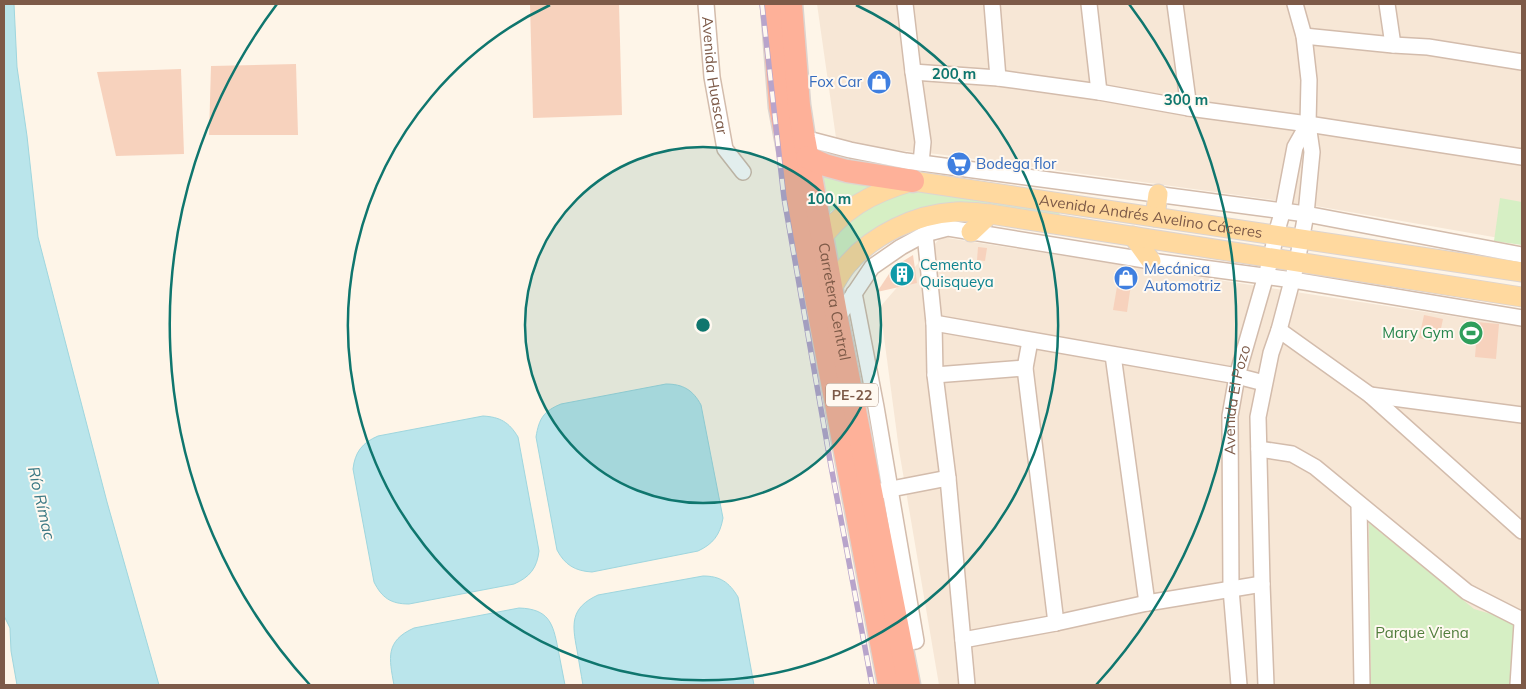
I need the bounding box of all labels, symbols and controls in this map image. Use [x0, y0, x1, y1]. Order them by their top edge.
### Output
street label: Avenida Huascar [698, 15, 732, 137]
text: 200 m [932, 64, 976, 83]
shop icon: Fox Car [866, 69, 892, 95]
place label: Fox Car [809, 72, 863, 91]
text: 300 m [1164, 90, 1208, 109]
supermarket icon: Bodega flor [946, 151, 972, 177]
place label: Bodega flor [976, 154, 1057, 173]
text: 100 m [807, 189, 851, 208]
street label: Avenida Andrés Avelino Cáceres [1038, 190, 1264, 242]
street label: Carretera Central [814, 241, 855, 362]
place label: Cemento Quisqueya [920, 255, 994, 291]
place label: Mecánica Automotriz [1144, 259, 1221, 295]
building icon: Cemento Quisqueya [889, 261, 915, 287]
shop icon: Mecánica Automotriz [1113, 265, 1139, 291]
centre of rings [694, 316, 712, 334]
sports icon: Mary Gym [1458, 320, 1484, 346]
place label: Mary Gym [1382, 323, 1454, 342]
street label: Avenida El Pozo [1220, 343, 1254, 455]
road number: PE-22 [826, 384, 878, 406]
water label: Río Rímac [24, 464, 60, 542]
park label: Parque Viena [1375, 623, 1469, 642]

